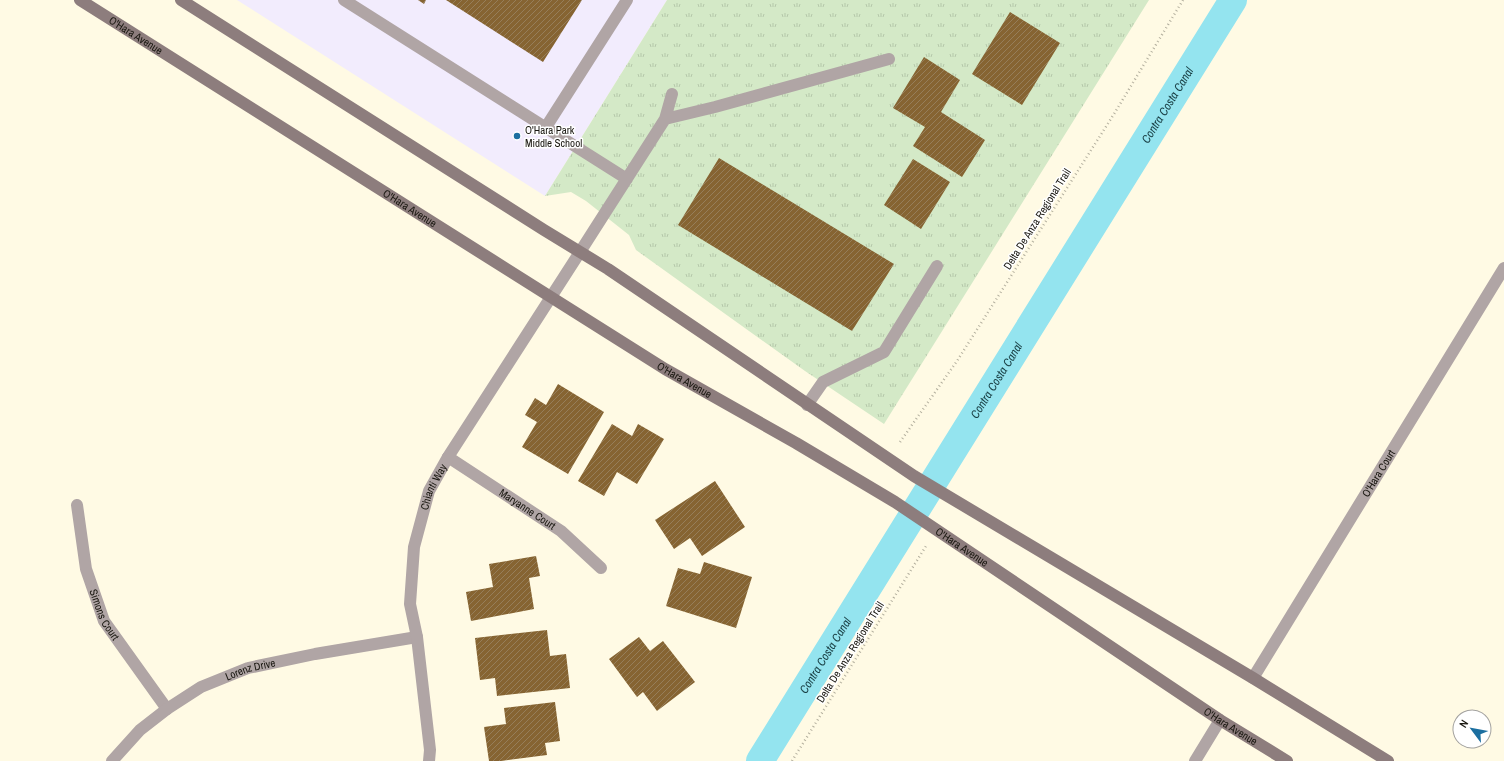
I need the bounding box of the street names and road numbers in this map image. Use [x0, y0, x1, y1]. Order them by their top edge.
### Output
street label: O'Hara Avenue [106, 13, 165, 57]
street label: Delta De Anza Regional Trail [1000, 166, 1074, 272]
street label: O'Hara Avenue [380, 186, 439, 230]
street label: O'Hara Avenue [654, 359, 714, 401]
street label: O'Hara Court [1359, 447, 1398, 500]
street label: Chianti Way [417, 461, 450, 511]
street label: Maryanne Court [497, 485, 559, 533]
street label: O'Hara Avenue [933, 524, 991, 570]
street label: Simons Court [86, 587, 123, 643]
street label: Delta De Anza Regional Trail [813, 599, 887, 705]
street label: Lorenz Drive [223, 655, 277, 684]
street label: O'Hara Avenue [1201, 704, 1260, 748]

